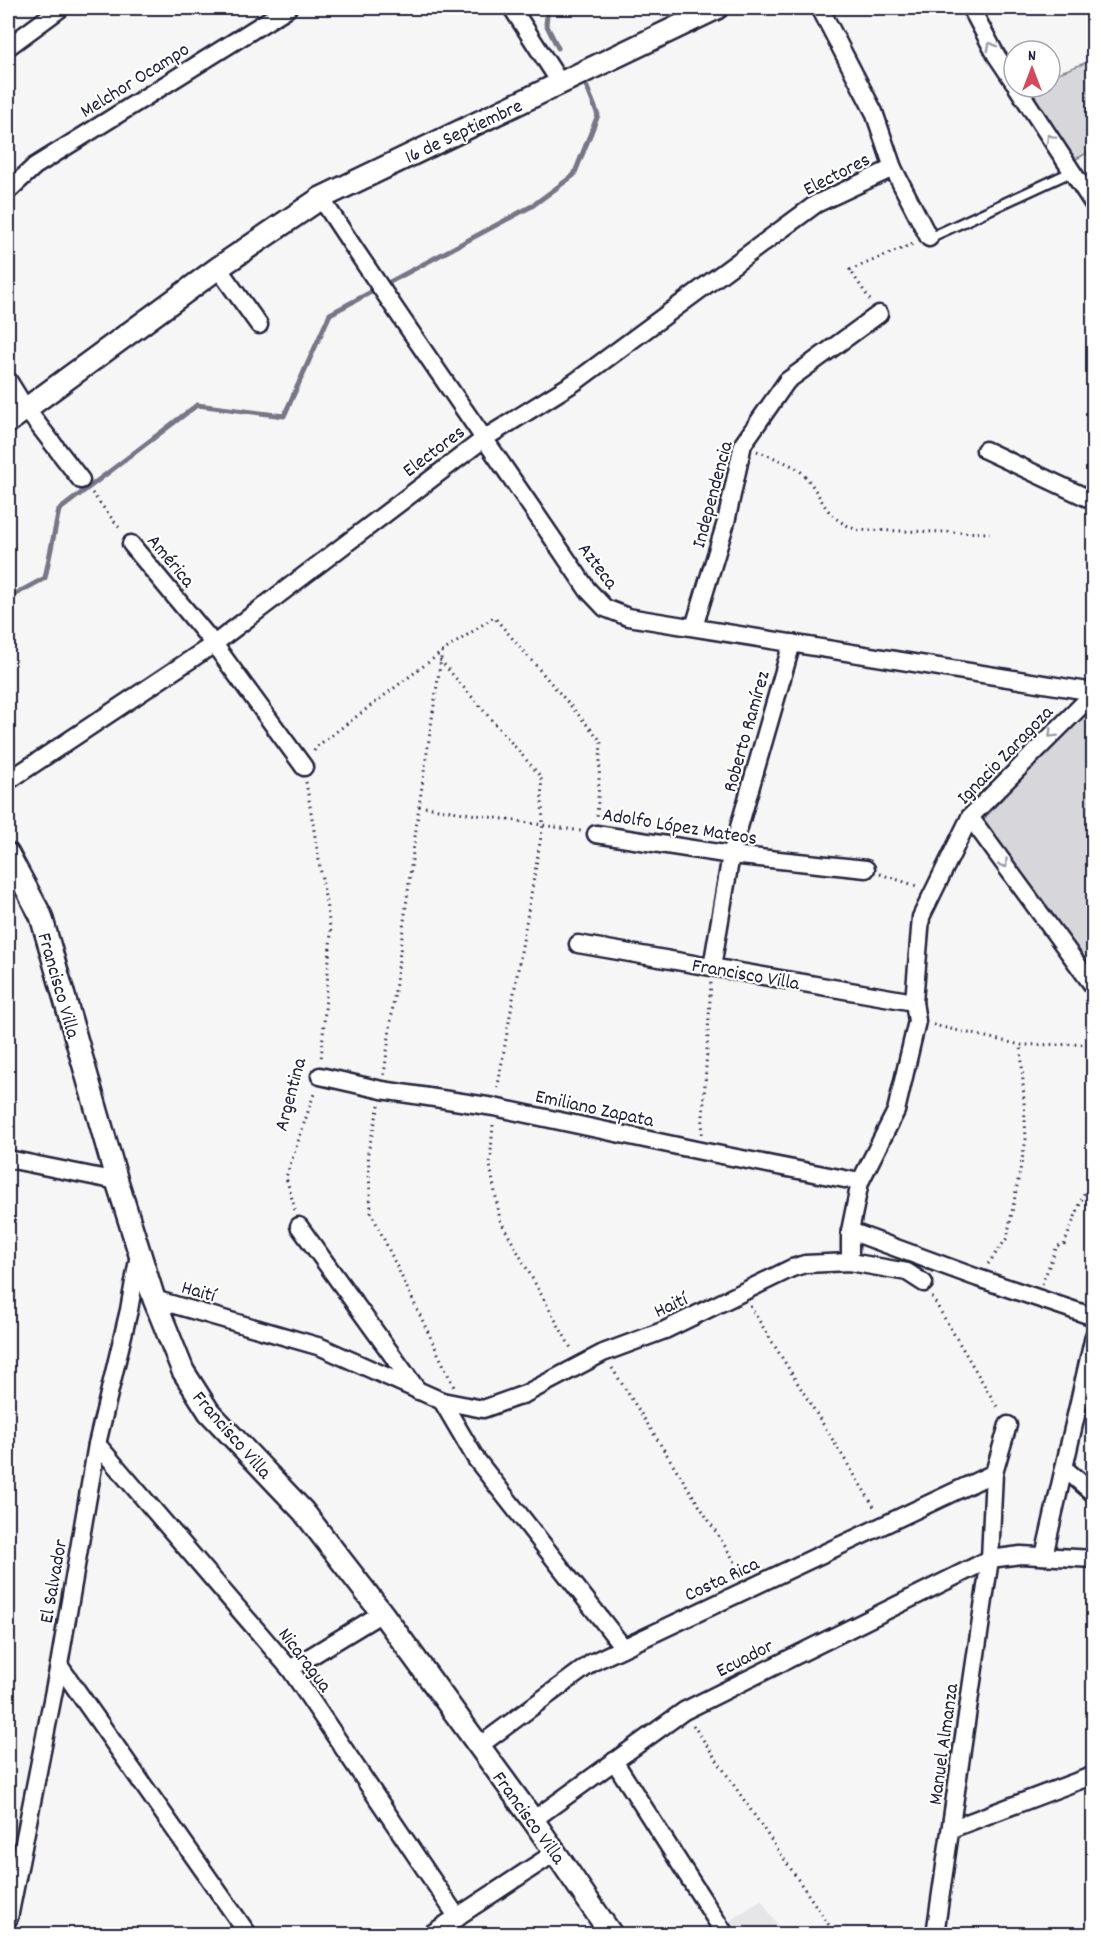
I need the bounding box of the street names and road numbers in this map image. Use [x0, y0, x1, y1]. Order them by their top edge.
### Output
street label: Melchor Ocampo [76, 37, 196, 126]
street label: 16 de Septiembre [401, 93, 528, 172]
street label: Electores [799, 147, 876, 204]
street label: Electores [398, 420, 472, 485]
street label: Independencia [686, 438, 742, 551]
street label: América [139, 529, 201, 595]
street label: Azteca [570, 538, 624, 597]
street label: Roberto Ramírez [717, 668, 779, 796]
street label: Ignacio Zaragoza [951, 700, 1061, 812]
street label: Adolfo López Mateos [600, 802, 759, 854]
street label: Francisco Villa [29, 930, 86, 1043]
street label: Francisco Villa [689, 953, 802, 999]
street label: Argentina [269, 1054, 315, 1135]
street label: Emiliano Zapata [533, 1084, 657, 1136]
street label: Haití [178, 1275, 220, 1311]
street label: Haití [650, 1286, 694, 1327]
street label: Francisco Villa [184, 1386, 277, 1487]
street label: El Salvador [34, 1537, 76, 1626]
street label: Costa Rica [680, 1551, 765, 1610]
street label: Nicaragua [270, 1623, 338, 1699]
street label: Ecuador [712, 1633, 779, 1686]
street label: Manuel Almanza [923, 1681, 967, 1807]
street label: Francisco Villa [484, 1767, 571, 1871]

